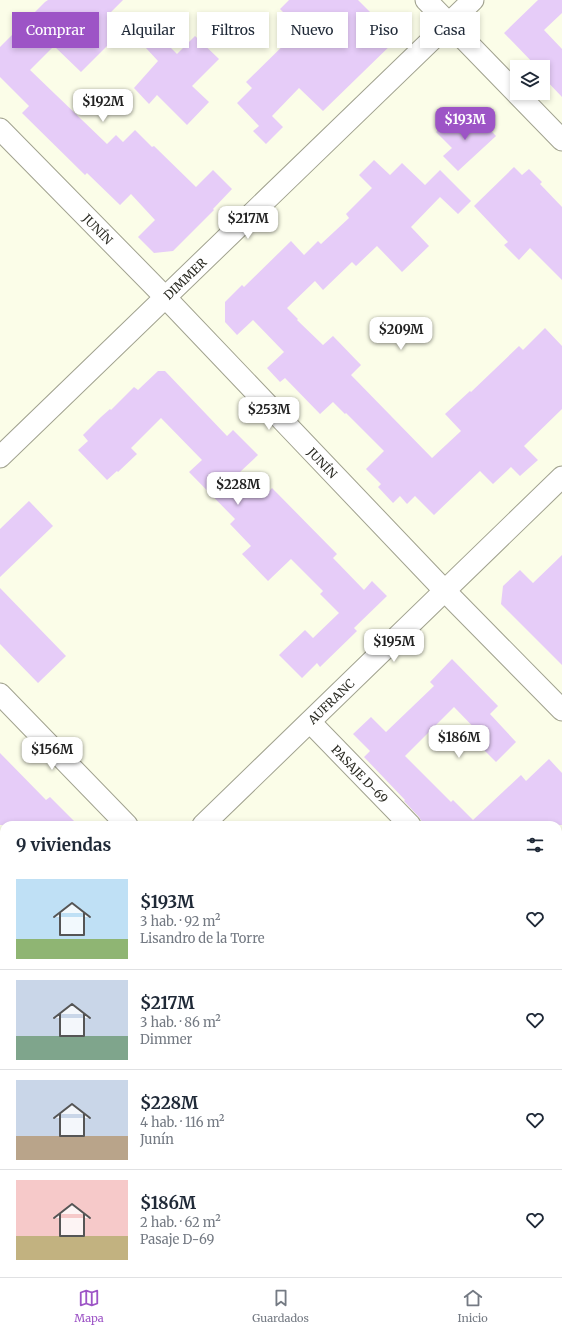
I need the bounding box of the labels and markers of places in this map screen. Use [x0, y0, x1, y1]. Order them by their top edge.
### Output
pin: $192M [75, 89, 131, 123]
pin: $193M [437, 107, 493, 141]
pin: $217M [220, 206, 276, 240]
pin: $209M [373, 317, 429, 351]
pin: $253M [241, 397, 297, 431]
pin: $228M [210, 472, 266, 506]
pin: $195M [366, 629, 422, 663]
pin: $186M [431, 725, 487, 759]
pin: $156M [24, 737, 80, 771]

